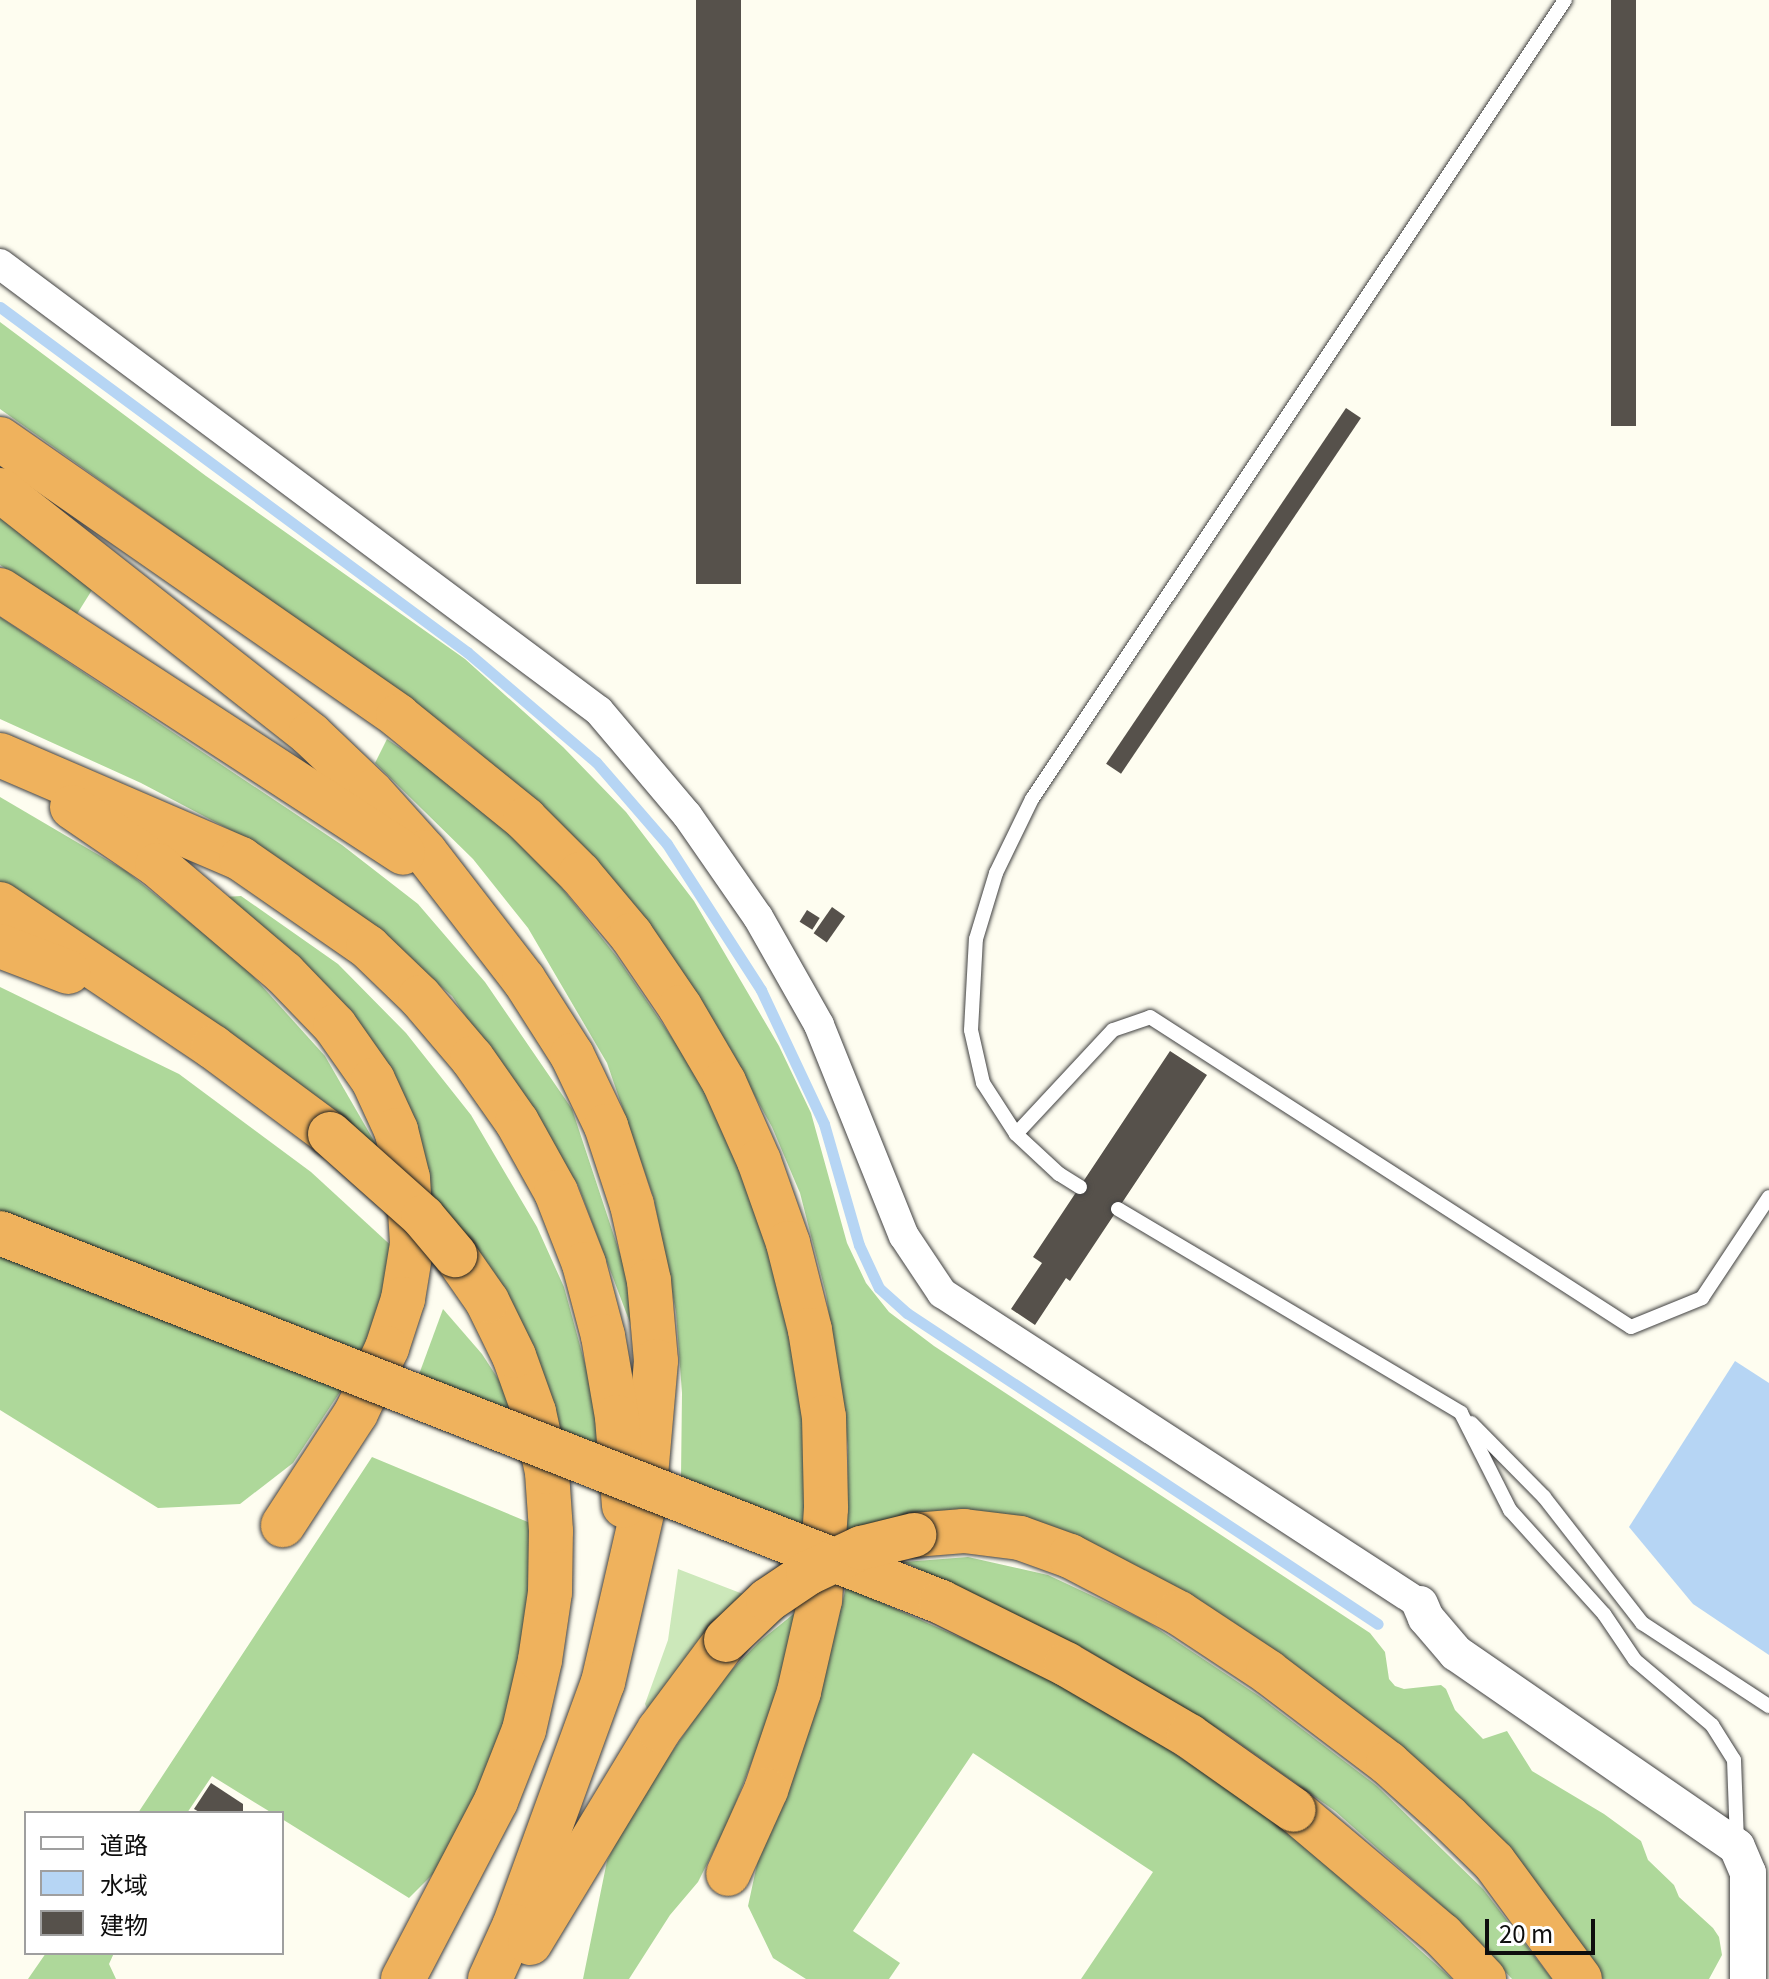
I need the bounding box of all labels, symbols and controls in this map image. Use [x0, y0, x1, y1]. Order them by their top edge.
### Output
legend [24, 1811, 284, 1955]
text: 道路 [100, 1826, 148, 1861]
text: 水域 [100, 1866, 148, 1901]
scale bar [1489, 1903, 1599, 1953]
text: 建物 [100, 1906, 148, 1941]
text: 20 m [1499, 1915, 1553, 1950]

